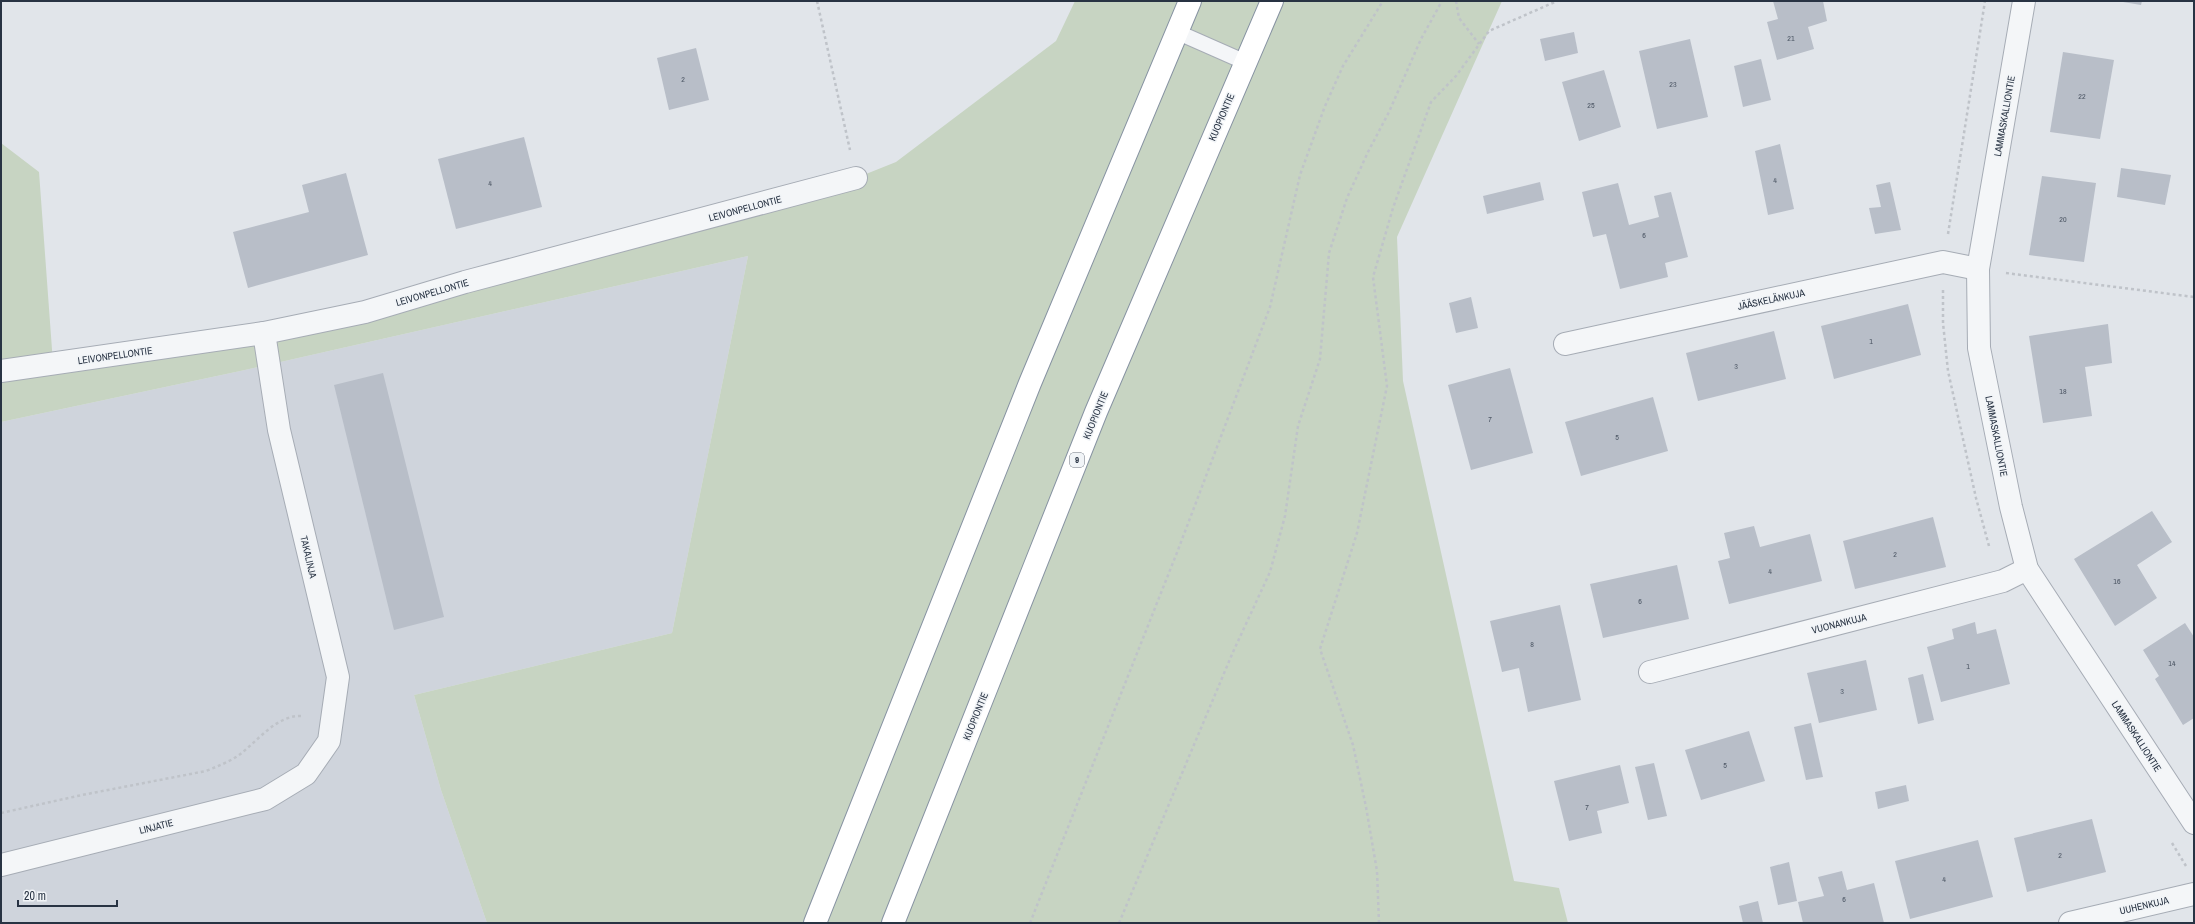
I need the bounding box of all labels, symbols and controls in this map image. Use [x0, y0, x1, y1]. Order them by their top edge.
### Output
house number: 21 [1787, 33, 1795, 43]
house number: 2 [681, 74, 685, 84]
street label: LAMMASKALLIONTIE [1991, 75, 2018, 158]
house number: 23 [1669, 79, 1677, 89]
street label: KUOPIONTIE [1206, 91, 1237, 143]
house number: 22 [2078, 91, 2086, 101]
house number: 25 [1587, 100, 1595, 110]
house number: 4 [1773, 175, 1777, 185]
house number: 4 [488, 178, 492, 188]
street label: LEIVONPELLONTIE [707, 192, 783, 224]
house number: 20 [2059, 214, 2067, 224]
house number: 6 [1642, 230, 1646, 240]
street label: LEIVONPELLONTIE [394, 276, 470, 309]
street label: JÄÄSKELÄNKUJA [1736, 286, 1806, 313]
house number: 1 [1869, 336, 1873, 346]
street label: LEIVONPELLONTIE [77, 344, 153, 367]
house number: 3 [1734, 361, 1738, 371]
house number: 18 [2059, 386, 2067, 396]
street label: KUOPIONTIE [1080, 389, 1111, 441]
street label: LAMMASKALLIONTIE [1982, 395, 2011, 478]
house number: 7 [1488, 414, 1492, 424]
house number: 5 [1615, 432, 1619, 442]
road number: 9 [1070, 453, 1084, 467]
street label: TAKALINJA [297, 535, 320, 580]
house number: 2 [1893, 549, 1897, 559]
house number: 4 [1768, 566, 1772, 576]
house number: 16 [2113, 576, 2121, 586]
house number: 6 [1638, 596, 1642, 606]
street label: VUONANKUJA [1810, 610, 1868, 637]
house number: 8 [1530, 639, 1534, 649]
house number: 14 [2168, 658, 2176, 668]
house number: 1 [1966, 661, 1970, 671]
house number: 3 [1840, 686, 1844, 696]
street label: KUOPIONTIE [960, 690, 991, 742]
street label: LAMMASKALLIONTIE [2109, 698, 2164, 774]
house number: 5 [1723, 760, 1727, 770]
house number: 7 [1585, 802, 1589, 812]
street label: LINJATIE [138, 816, 174, 837]
house number: 2 [2058, 850, 2062, 860]
house number: 4 [1942, 874, 1946, 884]
scale bar [18, 882, 117, 908]
text: 20 m [24, 888, 46, 904]
street label: UUHENKUJA [2118, 893, 2170, 917]
house number: 6 [1842, 894, 1846, 904]

